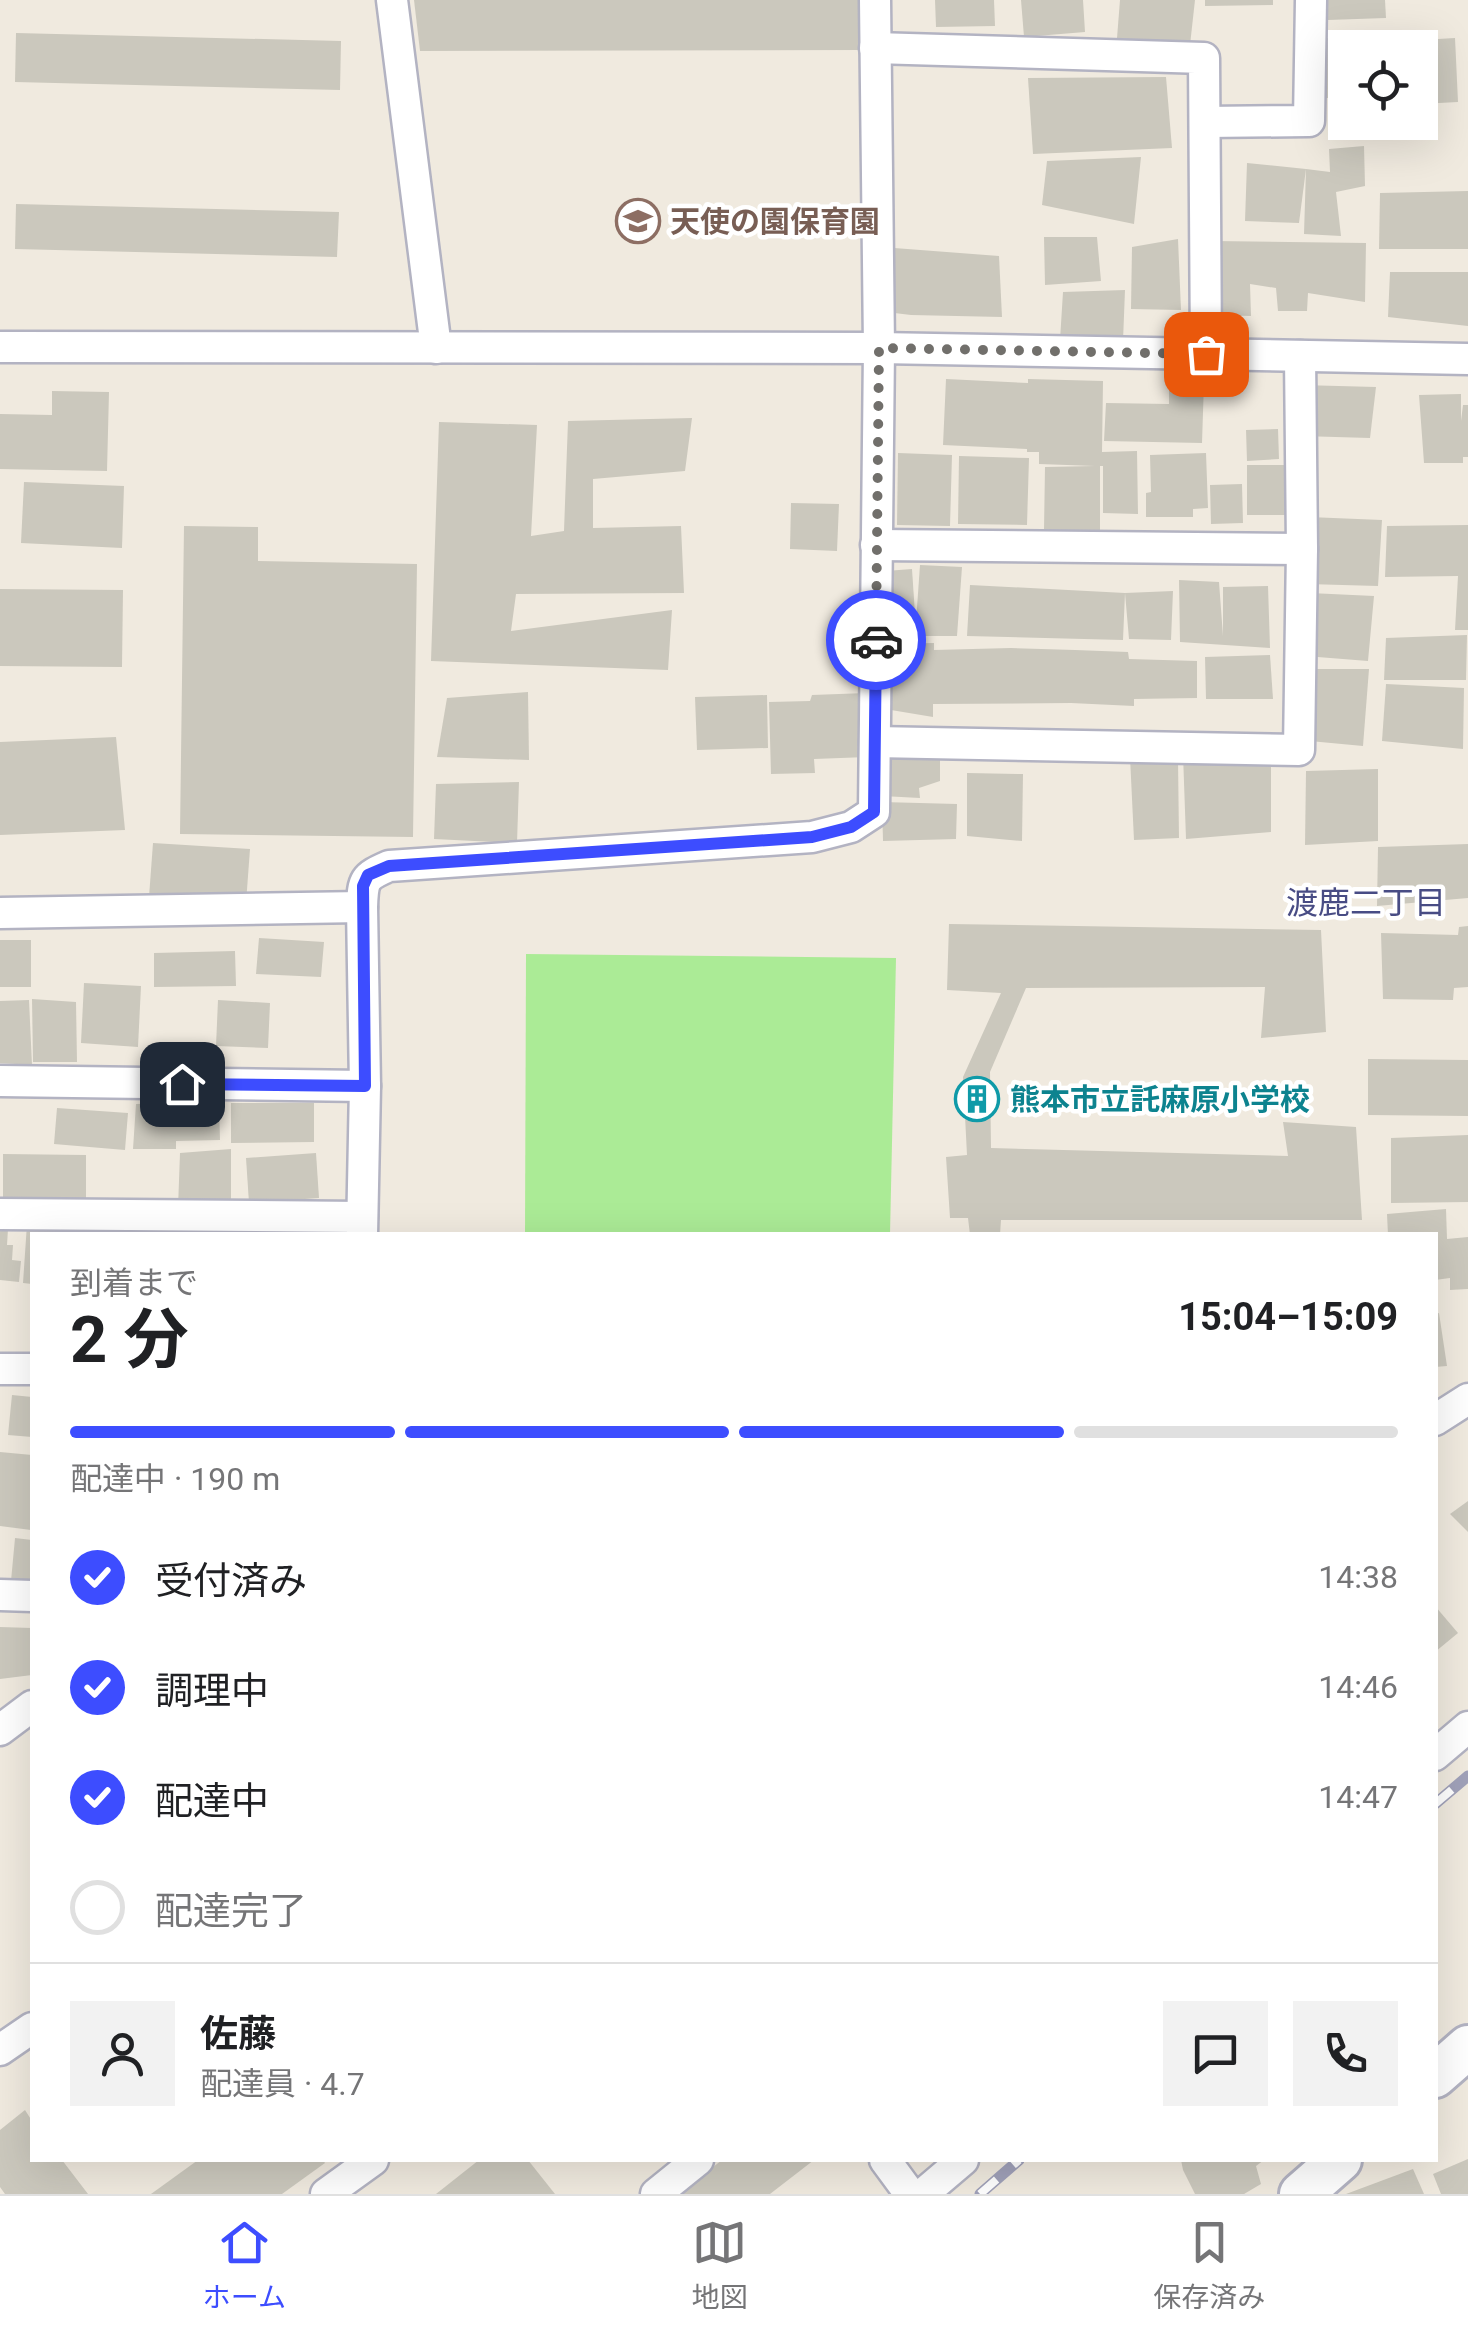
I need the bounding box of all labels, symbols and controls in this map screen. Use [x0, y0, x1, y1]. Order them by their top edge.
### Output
map controls [1328, 30, 1438, 140]
button: locate [1328, 30, 1438, 140]
school or university icon: 天使の園保育園 [615, 198, 661, 244]
place label: 天使の園保育園 [670, 204, 880, 239]
pin [1164, 312, 1249, 397]
icon: bag [1179, 327, 1234, 382]
courier [826, 590, 926, 690]
icon: car [849, 613, 904, 668]
district label: 渡鹿二丁目 [1286, 884, 1446, 922]
pin [140, 1042, 225, 1127]
icon: home [155, 1057, 210, 1112]
building icon: 熊本市立託麻原小学校 [954, 1076, 1000, 1122]
place label: 熊本市立託麻原小学校 [1010, 1082, 1310, 1117]
text: 到着まで [70, 1264, 198, 1302]
text: 15:04–15:09 [1178, 1295, 1398, 1339]
text: 2 分 [70, 1302, 188, 1378]
text: 配達中 · 190 m [70, 1460, 280, 1498]
icon: check [70, 1550, 125, 1605]
text: 14:38 [1318, 1558, 1398, 1596]
text: 受付済み [155, 1559, 307, 1603]
icon: check [70, 1660, 125, 1715]
text: 14:46 [1318, 1668, 1398, 1706]
text: 調理中 [155, 1669, 269, 1713]
icon: check [70, 1770, 125, 1825]
text: 14:47 [1318, 1778, 1398, 1816]
text: 配達中 [155, 1779, 269, 1823]
text: 配達完了 [155, 1889, 307, 1933]
button: person [70, 2001, 175, 2106]
button: chat [1163, 2001, 1268, 2106]
button: phone [1293, 2001, 1398, 2106]
text: 佐藤 [200, 2012, 276, 2056]
text: 配達員 · 4.7 [200, 2065, 365, 2103]
tab: ホーム [203, 2215, 286, 2315]
tab: 地図 [692, 2215, 748, 2315]
tab: 保存済み [1153, 2215, 1265, 2315]

